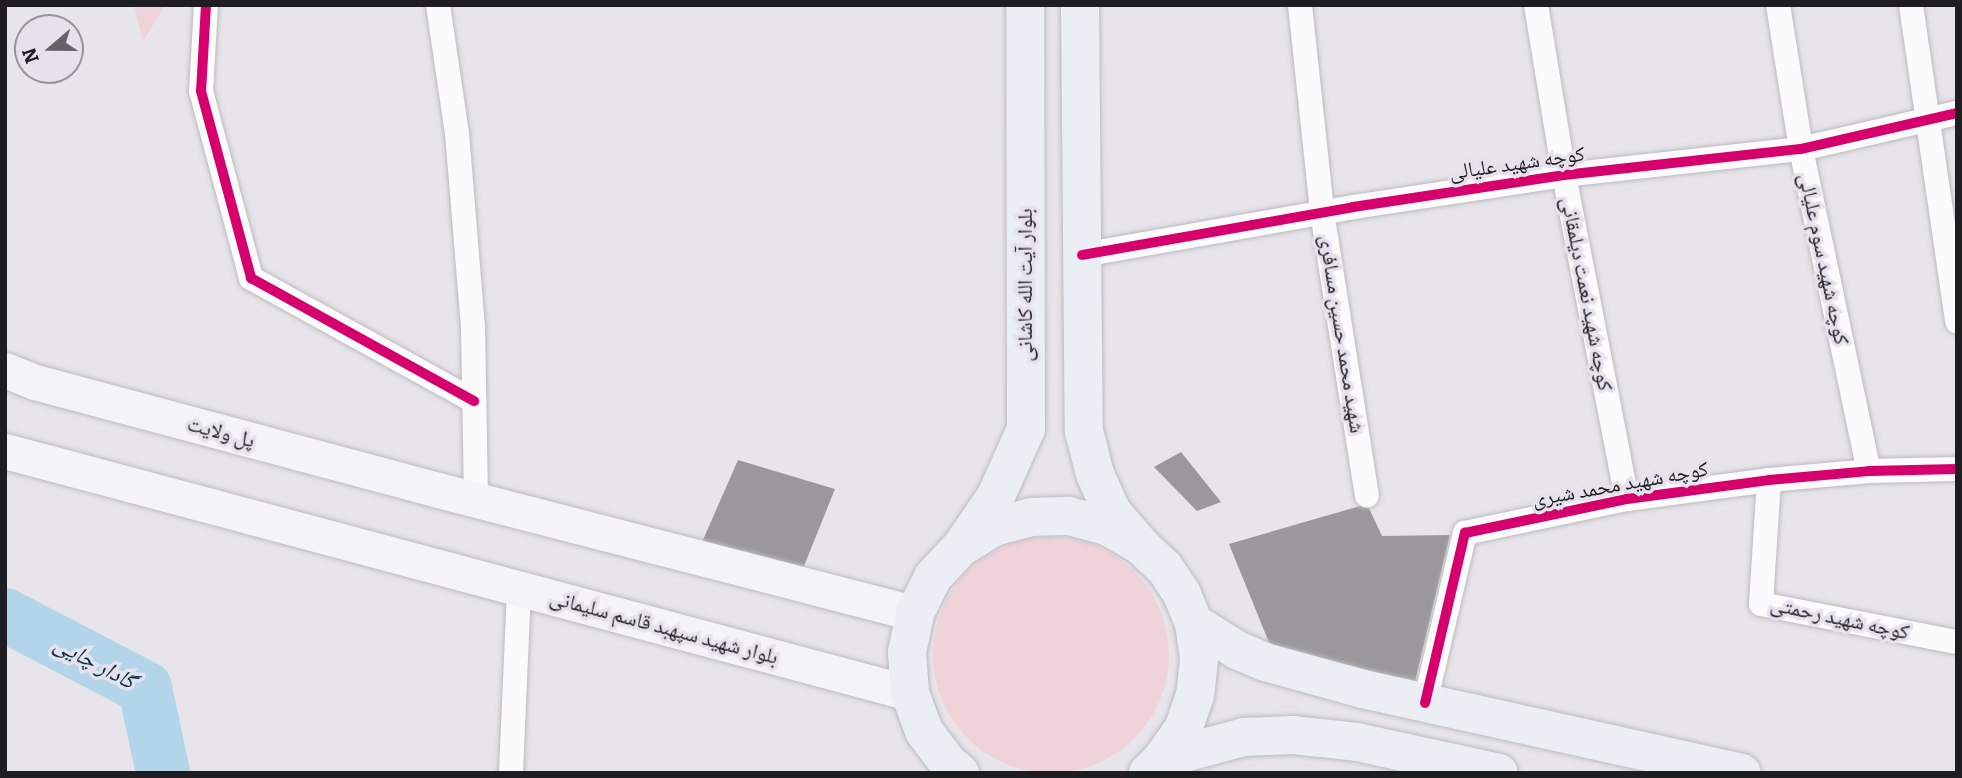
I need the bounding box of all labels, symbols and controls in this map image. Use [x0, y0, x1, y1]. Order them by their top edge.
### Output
north arrow [14, 14, 84, 84]
text: N [17, 45, 44, 67]
street label: کوچه شهید علیالی [1448, 141, 1586, 185]
street label: کوچه شهید سوم علیالی [1794, 171, 1854, 347]
street label: کوچه شهید نعمت دیلمقانی [1556, 195, 1618, 393]
street label: بلوار آیت الله کاشانی [1012, 208, 1038, 362]
street label: شهید محمد حسین مسافری [1314, 233, 1370, 435]
street label: پل ولایت [184, 411, 258, 453]
street label: کوچه شهید محمد شیری [1530, 456, 1710, 512]
street label: بلوار شهید سپهبد قاسم سلیمانی [547, 584, 781, 670]
street label: کوچه شهید رحمتی [1768, 591, 1912, 645]
water label: گادار چایی [50, 629, 140, 695]

